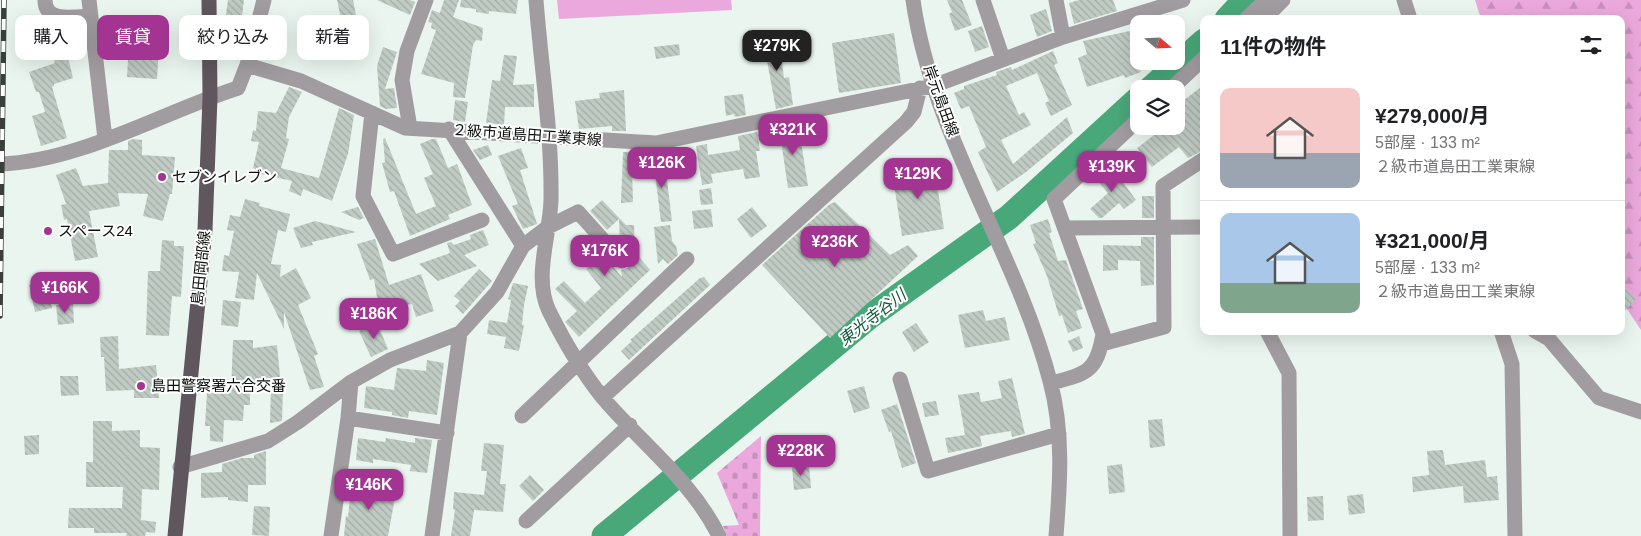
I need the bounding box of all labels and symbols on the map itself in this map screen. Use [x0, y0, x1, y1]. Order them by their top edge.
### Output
north arrow [1130, 15, 1185, 70]
pin: ¥279K [742, 30, 812, 72]
street label: 岸元島田線 [921, 63, 962, 139]
pin: ¥321K [758, 114, 828, 156]
street label: ２級市道島田工業東線 [452, 121, 602, 148]
pin: ¥126K [627, 146, 697, 189]
pin: ¥139K [1077, 150, 1147, 193]
pin: ¥129K [883, 158, 953, 200]
place label: セブンイレブン [172, 168, 277, 185]
marker: セブンイレブン [156, 171, 168, 183]
place label: スペース24 [58, 222, 133, 239]
marker: スペース24 [42, 225, 54, 237]
pin: ¥236K [800, 226, 870, 268]
street label: 島田岡部線 [188, 230, 213, 306]
pin: ¥176K [570, 234, 640, 277]
pin: ¥166K [30, 272, 100, 314]
water label: 東光寺谷川 [836, 285, 911, 349]
pin: ¥186K [339, 298, 409, 340]
place label: 島田警察署六合交番 [151, 377, 286, 394]
marker: 島田警察署六合交番 [135, 380, 147, 392]
pin: ¥228K [766, 434, 836, 477]
pin: ¥146K [334, 468, 404, 511]

